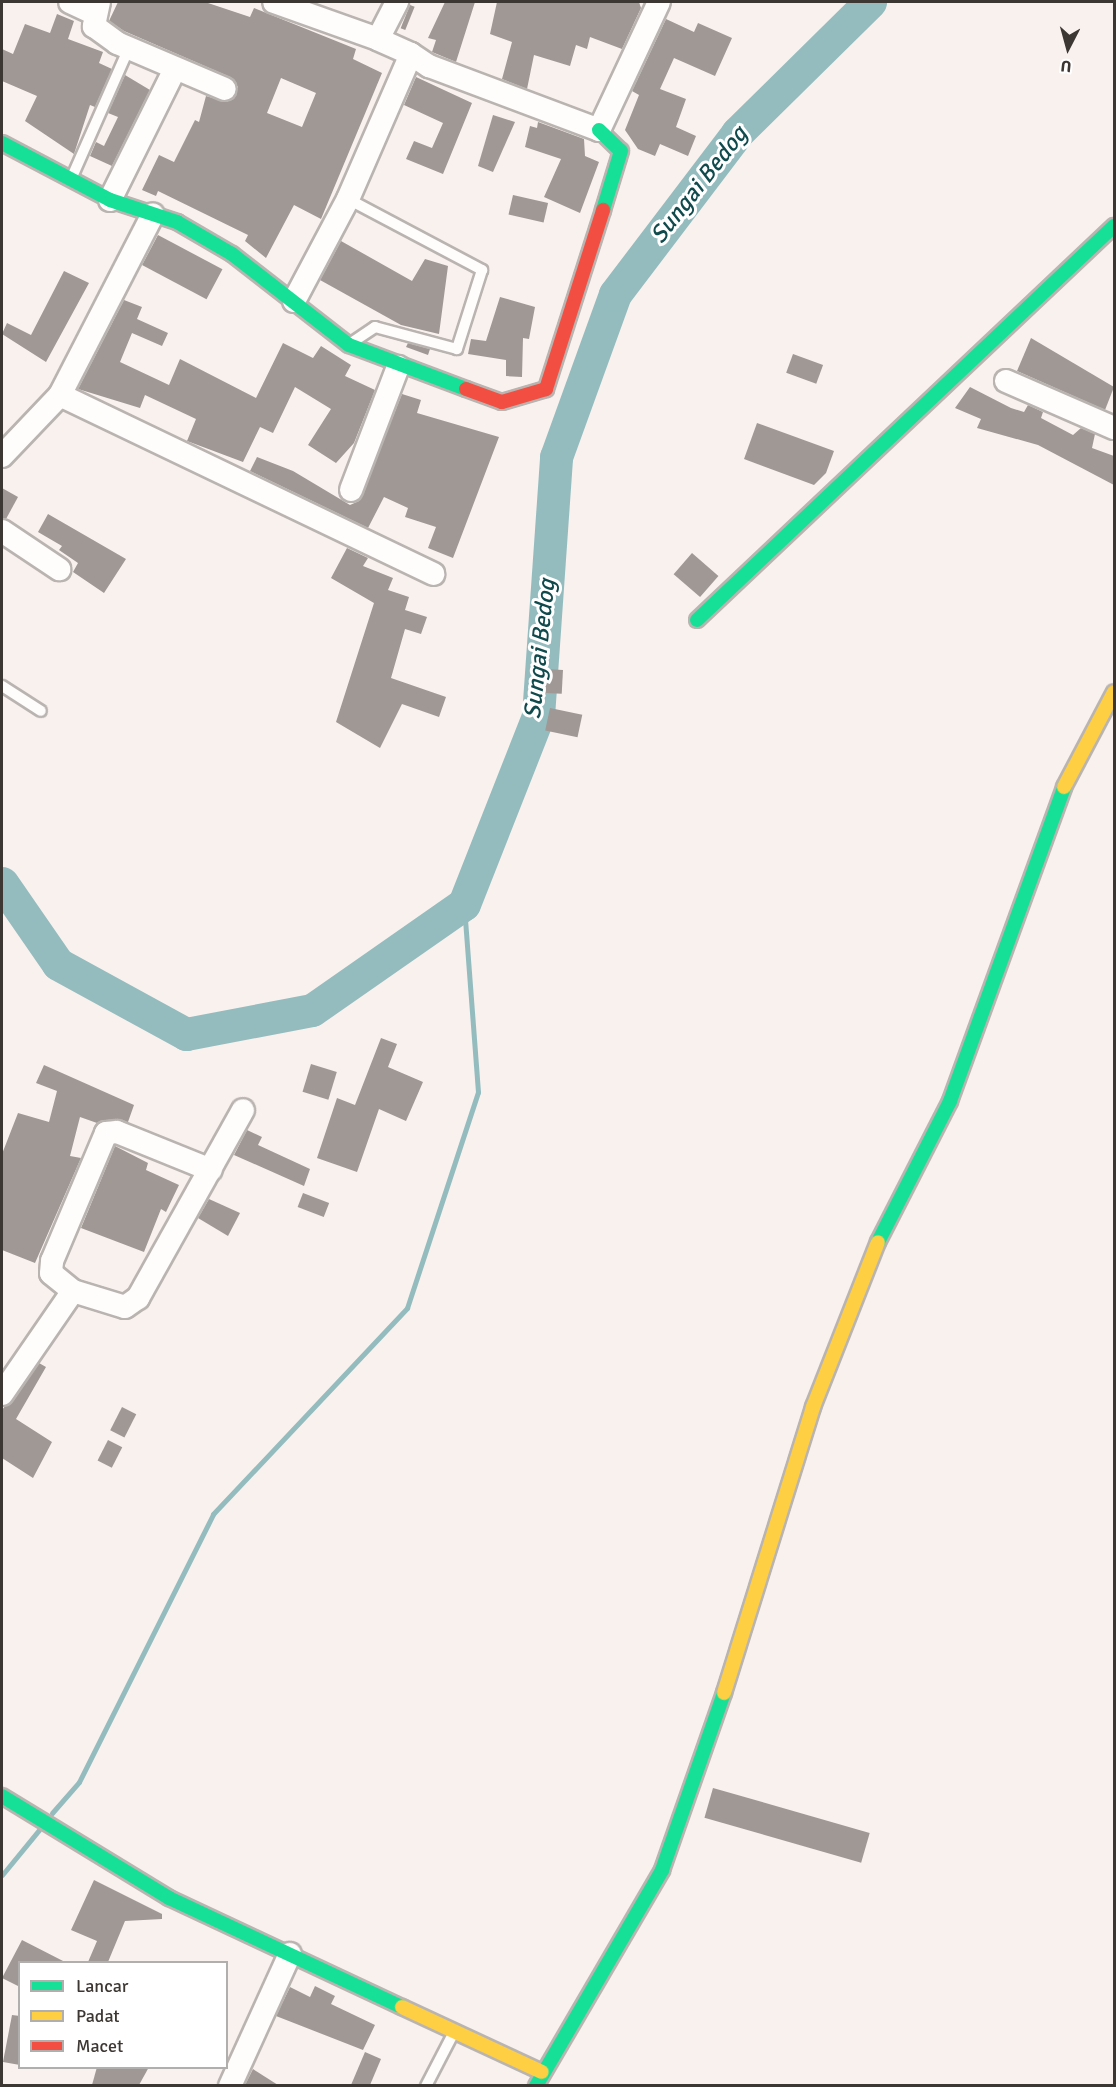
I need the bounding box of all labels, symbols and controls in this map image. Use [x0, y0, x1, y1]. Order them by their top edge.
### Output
north arrow [1038, 18, 1098, 78]
text: U [1060, 55, 1073, 76]
water label: Sungai Bedog [644, 121, 754, 249]
water label: Sungai Bedog [518, 578, 562, 720]
legend [18, 1961, 228, 2069]
text: Lancar [76, 1975, 128, 1997]
text: Padat [76, 2005, 120, 2027]
text: Macet [76, 2035, 123, 2057]

